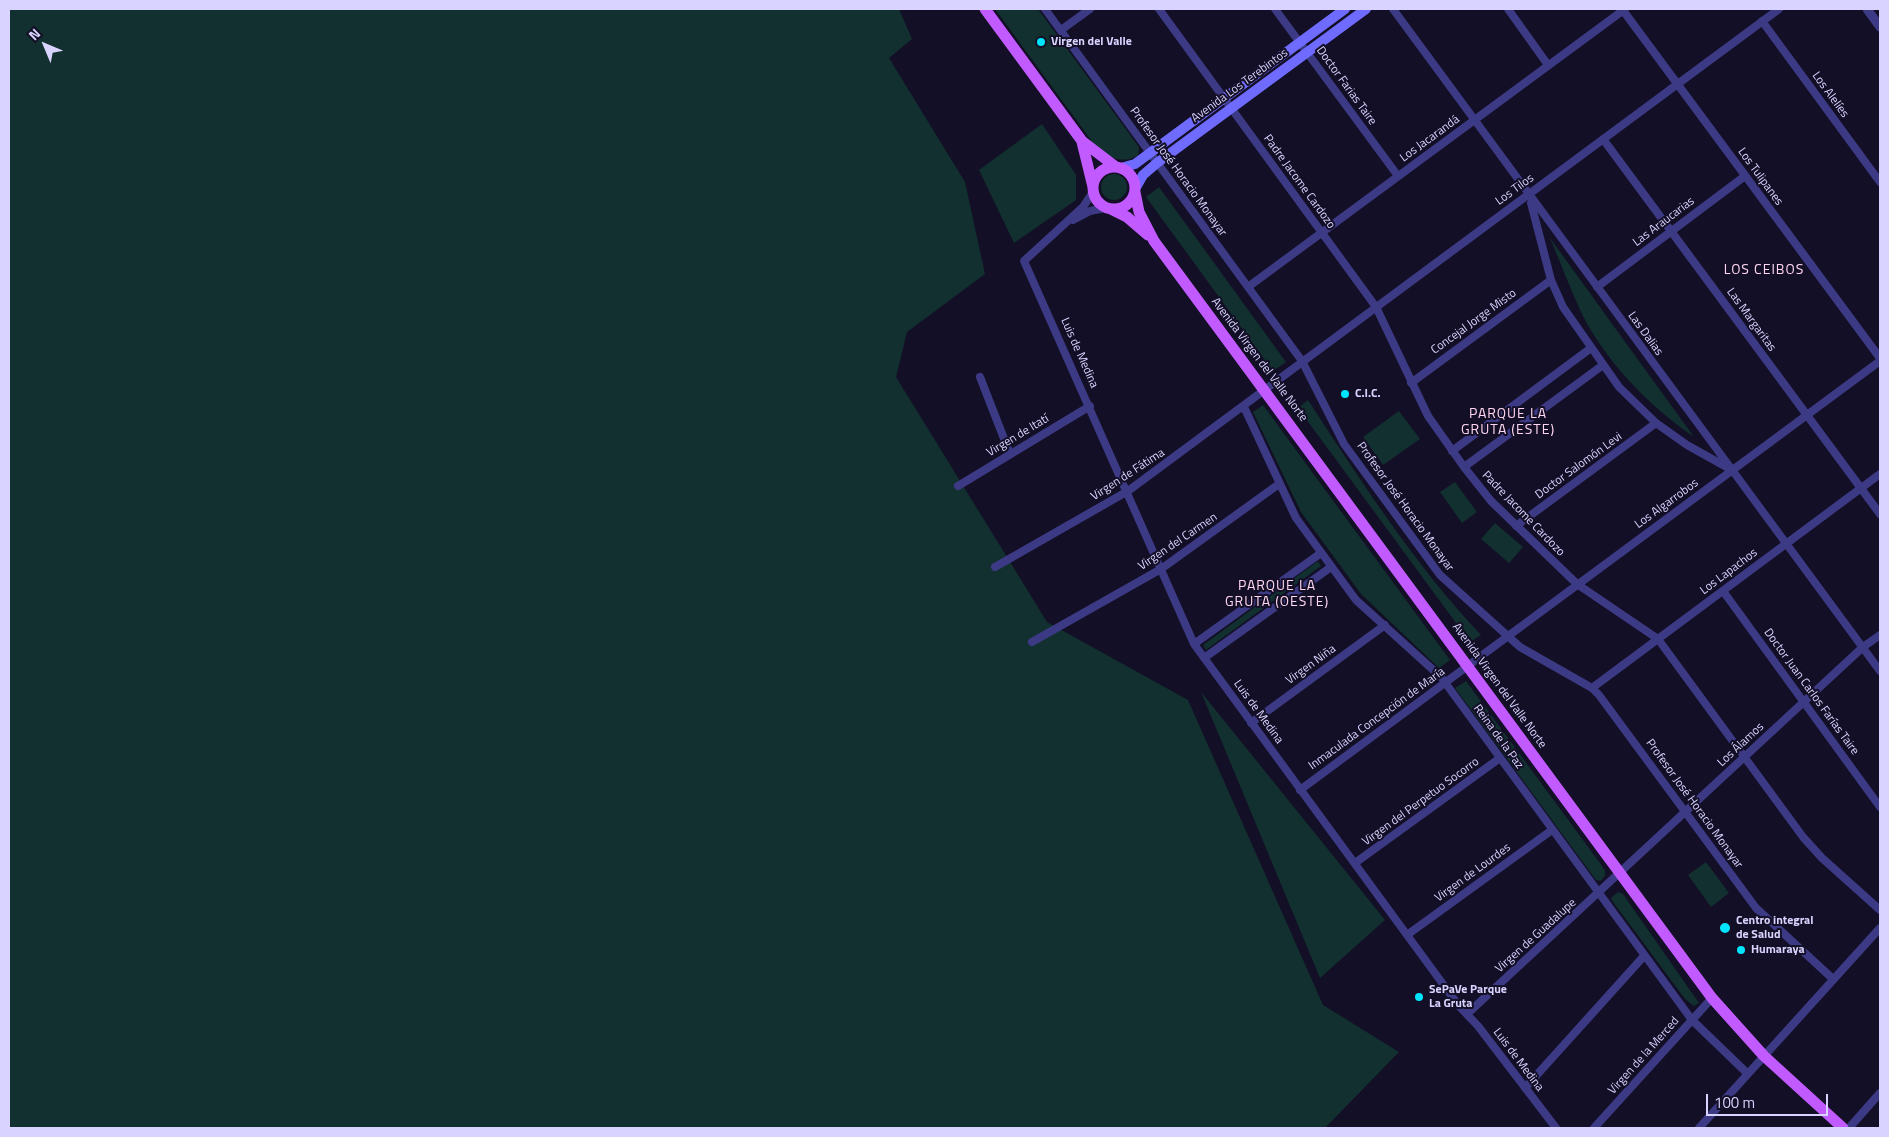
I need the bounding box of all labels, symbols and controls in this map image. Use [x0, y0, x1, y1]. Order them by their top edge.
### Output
north arrow [20, 20, 70, 70]
text: N [23, 23, 45, 45]
place label: Virgen del Valle [1051, 35, 1132, 49]
marker: Virgen del Valle [1035, 36, 1047, 48]
street label: Doctor Farias Taire [1313, 44, 1379, 128]
street label: Avenida Los Terebintos [1189, 46, 1291, 126]
street label: Los Alelíes [1809, 69, 1851, 121]
street label: Profesor José Horacio Monayar [1126, 105, 1230, 239]
street label: Los Jacarandá [1397, 113, 1463, 165]
street label: Padre Jacome Cardozo [1260, 132, 1338, 232]
street label: Los Tulipanes [1734, 145, 1786, 209]
street label: Los Tilos [1493, 171, 1537, 209]
street label: Las Araucarias [1630, 194, 1698, 250]
district label: LOS CEIBOS [1722, 263, 1806, 279]
street label: Las Margaritas [1723, 285, 1779, 355]
street label: Concejal Jorge Misto [1429, 286, 1519, 358]
street label: Avenida Virgen del Valle Norte [1208, 295, 1310, 425]
street label: Las Dalias [1624, 309, 1666, 359]
street label: Luis de Medina [1057, 316, 1101, 390]
place label: C.I.C. [1355, 387, 1381, 401]
marker: C.I.C. [1339, 388, 1351, 400]
district label: PARQUE LA GRUTA (ESTE) [1459, 407, 1557, 440]
street label: Virgen de Itatí [984, 412, 1052, 460]
street label: Doctor Salomón Levi [1533, 430, 1625, 502]
street label: Profesor José Horacio Monayar [1353, 440, 1457, 574]
street label: Virgen de Fátima [1088, 446, 1168, 504]
street label: Padre Jacome Cardozo [1479, 468, 1567, 560]
street label: Los Algarrobos [1632, 476, 1702, 532]
street label: Virgen del Carmen [1136, 510, 1220, 574]
street label: Los Lapachos [1698, 546, 1760, 598]
district label: PARQUE LA GRUTA (OESTE) [1223, 579, 1331, 612]
street label: Avenida Virgen del Valle Norte [1449, 621, 1549, 751]
street label: Doctor Juan Carlos Farías Taire [1760, 626, 1862, 758]
street label: Virgen Niña [1283, 642, 1339, 688]
street label: Inmaculada Concepción de María [1306, 665, 1448, 773]
street label: Luis de Medina [1230, 677, 1286, 747]
street label: Reina de la Paz [1470, 702, 1526, 772]
street label: Los Álamos [1715, 720, 1767, 770]
street label: Profesor José Horacio Monayar [1642, 737, 1746, 871]
street label: Virgen del Perpetuo Socorro [1360, 755, 1482, 849]
street label: Virgen de Lourdes [1432, 841, 1514, 905]
street label: Virgen de Guadalupe [1493, 896, 1579, 976]
place label: Centro integral de Salud [1736, 914, 1813, 942]
marker: Centro integral de Salud [1718, 921, 1732, 935]
place label: Humaraya [1751, 943, 1805, 957]
marker: Humaraya [1735, 944, 1747, 956]
place label: SePaVe Parque La Gruta [1429, 983, 1507, 1011]
marker: SePaVe Parque La Gruta [1413, 991, 1425, 1003]
street label: Virgen de la Merced [1605, 1014, 1683, 1098]
street label: Luis de Medina [1490, 1026, 1546, 1094]
scale bar [1709, 1084, 1832, 1116]
text: 100 m [1714, 1091, 1755, 1114]

